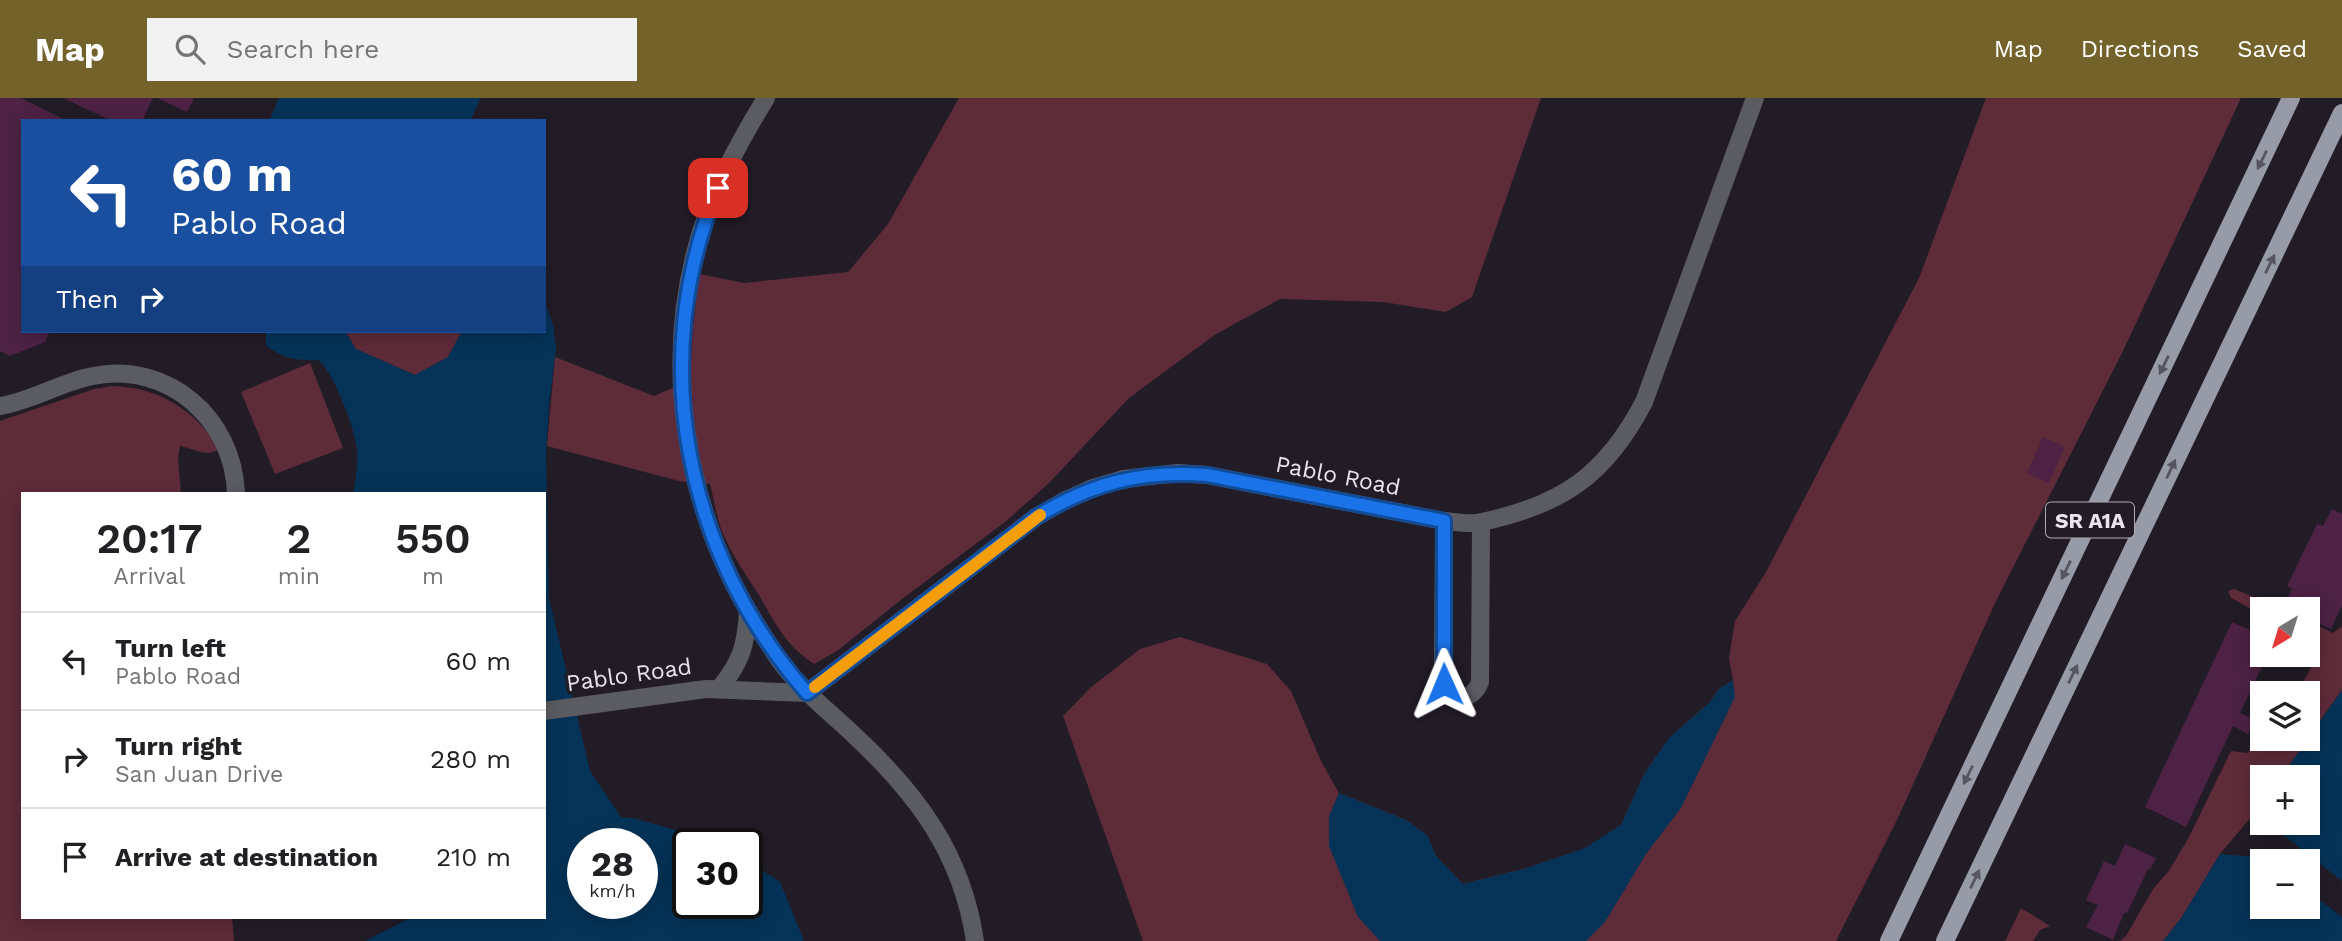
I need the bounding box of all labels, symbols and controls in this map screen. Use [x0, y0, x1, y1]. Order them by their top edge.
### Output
search box [147, 18, 637, 81]
text: Map [35, 30, 105, 69]
icon: search [171, 30, 209, 68]
text: Search here [227, 34, 379, 64]
text: Map [1994, 35, 2043, 63]
text: Directions [2081, 35, 2199, 63]
text: Saved [2237, 35, 2307, 63]
text: 60 m [171, 145, 293, 203]
icon: left [56, 147, 147, 238]
one-way arrow [2256, 150, 2268, 170]
pin [688, 158, 748, 218]
icon: arrive [699, 169, 737, 207]
text: Pablo Road [171, 204, 347, 242]
one-way arrow [2264, 254, 2275, 274]
icon: right [132, 280, 170, 318]
text: Then [56, 284, 118, 314]
one-way arrow [2158, 355, 2170, 375]
street label: Pablo Road [1273, 451, 1403, 501]
one-way arrow [2165, 459, 2177, 479]
road number: SR A1A [2046, 502, 2134, 538]
text: 20:17 [96, 514, 203, 563]
text: 2 [286, 514, 311, 563]
text: 550 [395, 514, 471, 563]
one-way arrow [2060, 560, 2072, 580]
text: Arrival [113, 563, 185, 590]
text: min [278, 563, 320, 590]
text: m [422, 563, 444, 590]
north arrow [2250, 597, 2320, 667]
map controls [2250, 597, 2320, 919]
text: Turn left [115, 633, 226, 663]
icon: left [56, 642, 94, 680]
text: 60 m [445, 646, 511, 676]
position arrow [1407, 647, 1481, 721]
street label: Pablo Road [565, 653, 693, 697]
text: Pablo Road [115, 663, 241, 690]
one-way arrow [2067, 664, 2079, 684]
button: layers [2250, 681, 2320, 751]
text: Turn right [115, 731, 242, 761]
icon: right [56, 740, 94, 778]
text: 280 m [430, 744, 511, 774]
text: San Juan Drive [115, 761, 283, 788]
one-way arrow [1962, 765, 1973, 786]
button: + [2250, 765, 2320, 835]
speed limit sign: 30 [672, 828, 763, 919]
icon: arrive [56, 838, 94, 876]
text: Arrive at destination [115, 842, 378, 872]
text: 210 m [436, 842, 511, 872]
text: 28 [591, 843, 634, 885]
button: − [2250, 849, 2320, 919]
one-way arrow [1969, 869, 1980, 889]
text: km/h [589, 880, 636, 901]

